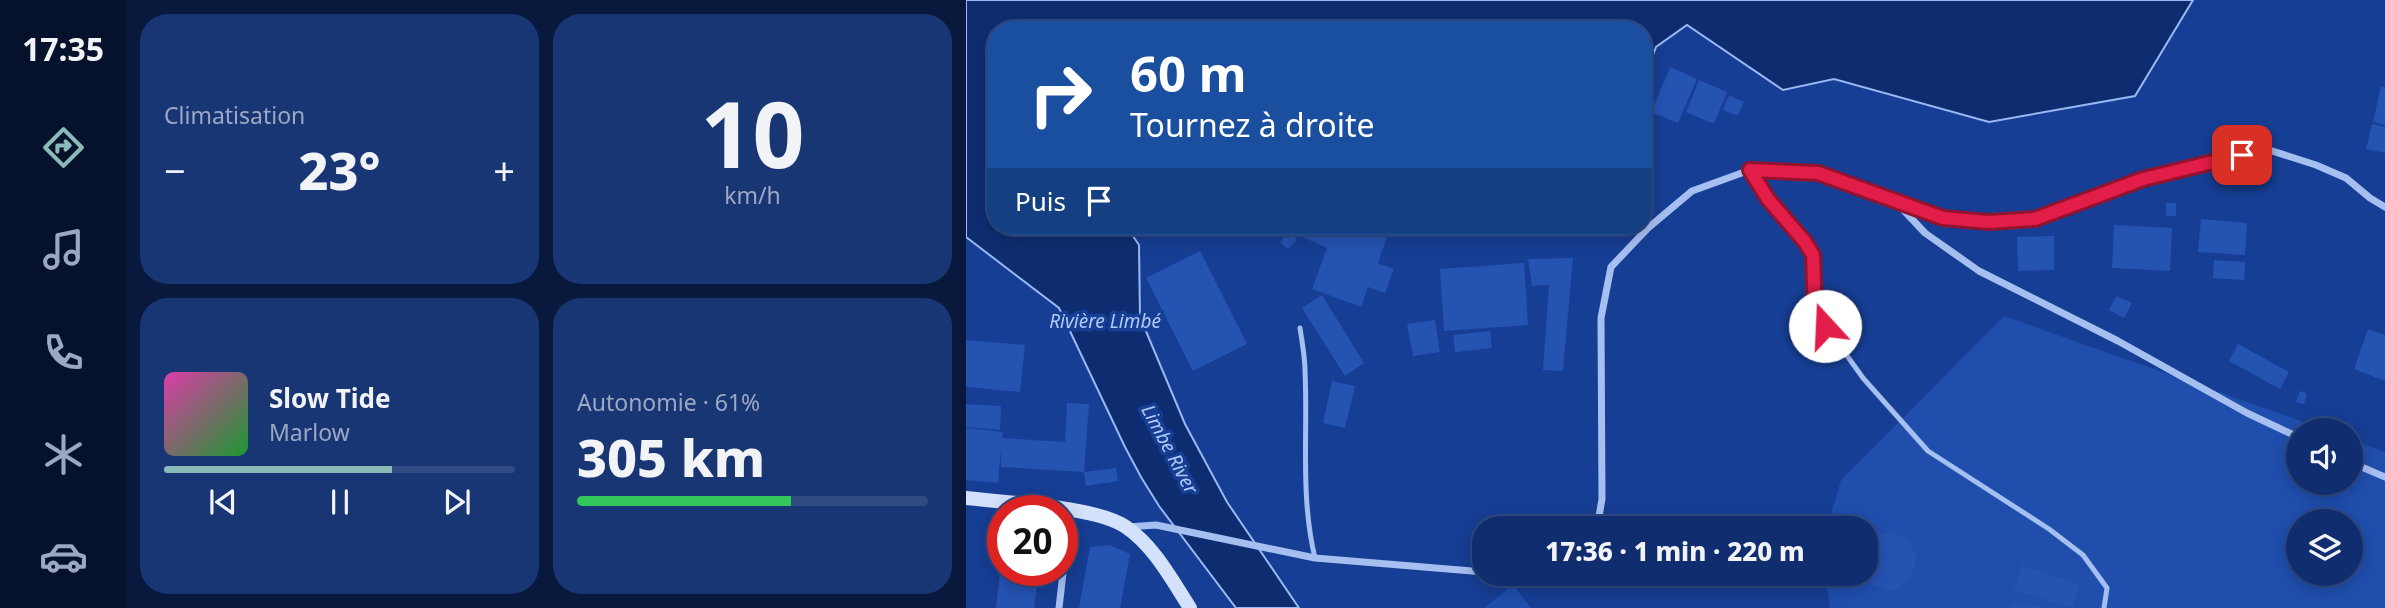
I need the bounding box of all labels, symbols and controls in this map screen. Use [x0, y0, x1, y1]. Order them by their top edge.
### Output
text: 17:35 [22, 27, 104, 70]
text: 60 m [1130, 40, 1247, 106]
icon: right [1015, 49, 1106, 140]
text: 10 [700, 71, 805, 195]
text: Climatisation [164, 99, 305, 131]
text: Tournez à droite [1130, 103, 1375, 146]
icon: directions [39, 123, 88, 172]
pin [2212, 125, 2272, 185]
text: 23° [298, 134, 381, 205]
icon: arrive [2223, 136, 2261, 174]
text: − [164, 144, 186, 196]
text: + [493, 144, 515, 196]
text: km/h [724, 179, 781, 211]
icon: arrive [1080, 182, 1118, 220]
text: Puis [1015, 183, 1066, 219]
icon: music [39, 225, 88, 274]
position arrow [1788, 289, 1862, 363]
water label: Rivière Limbé [1049, 308, 1161, 334]
icon: phone [39, 328, 88, 377]
text: Slow Tide [269, 380, 391, 416]
text: Autonomie · 61% [577, 386, 760, 418]
water label: Limbe River [1136, 400, 1205, 500]
text: Marlow [269, 416, 350, 448]
map controls [2286, 418, 2363, 586]
button: sound [2286, 418, 2363, 495]
text: 305 km [577, 421, 765, 492]
icon: climate [39, 430, 88, 479]
icon: previous [204, 483, 242, 521]
icon: pause [321, 483, 359, 521]
icon: next [438, 483, 476, 521]
speed limit sign: 20 [987, 495, 1078, 586]
button: layers [2286, 509, 2363, 586]
icon: car [39, 532, 88, 581]
text: 17:36 · 1 min · 220 m [1545, 533, 1805, 569]

